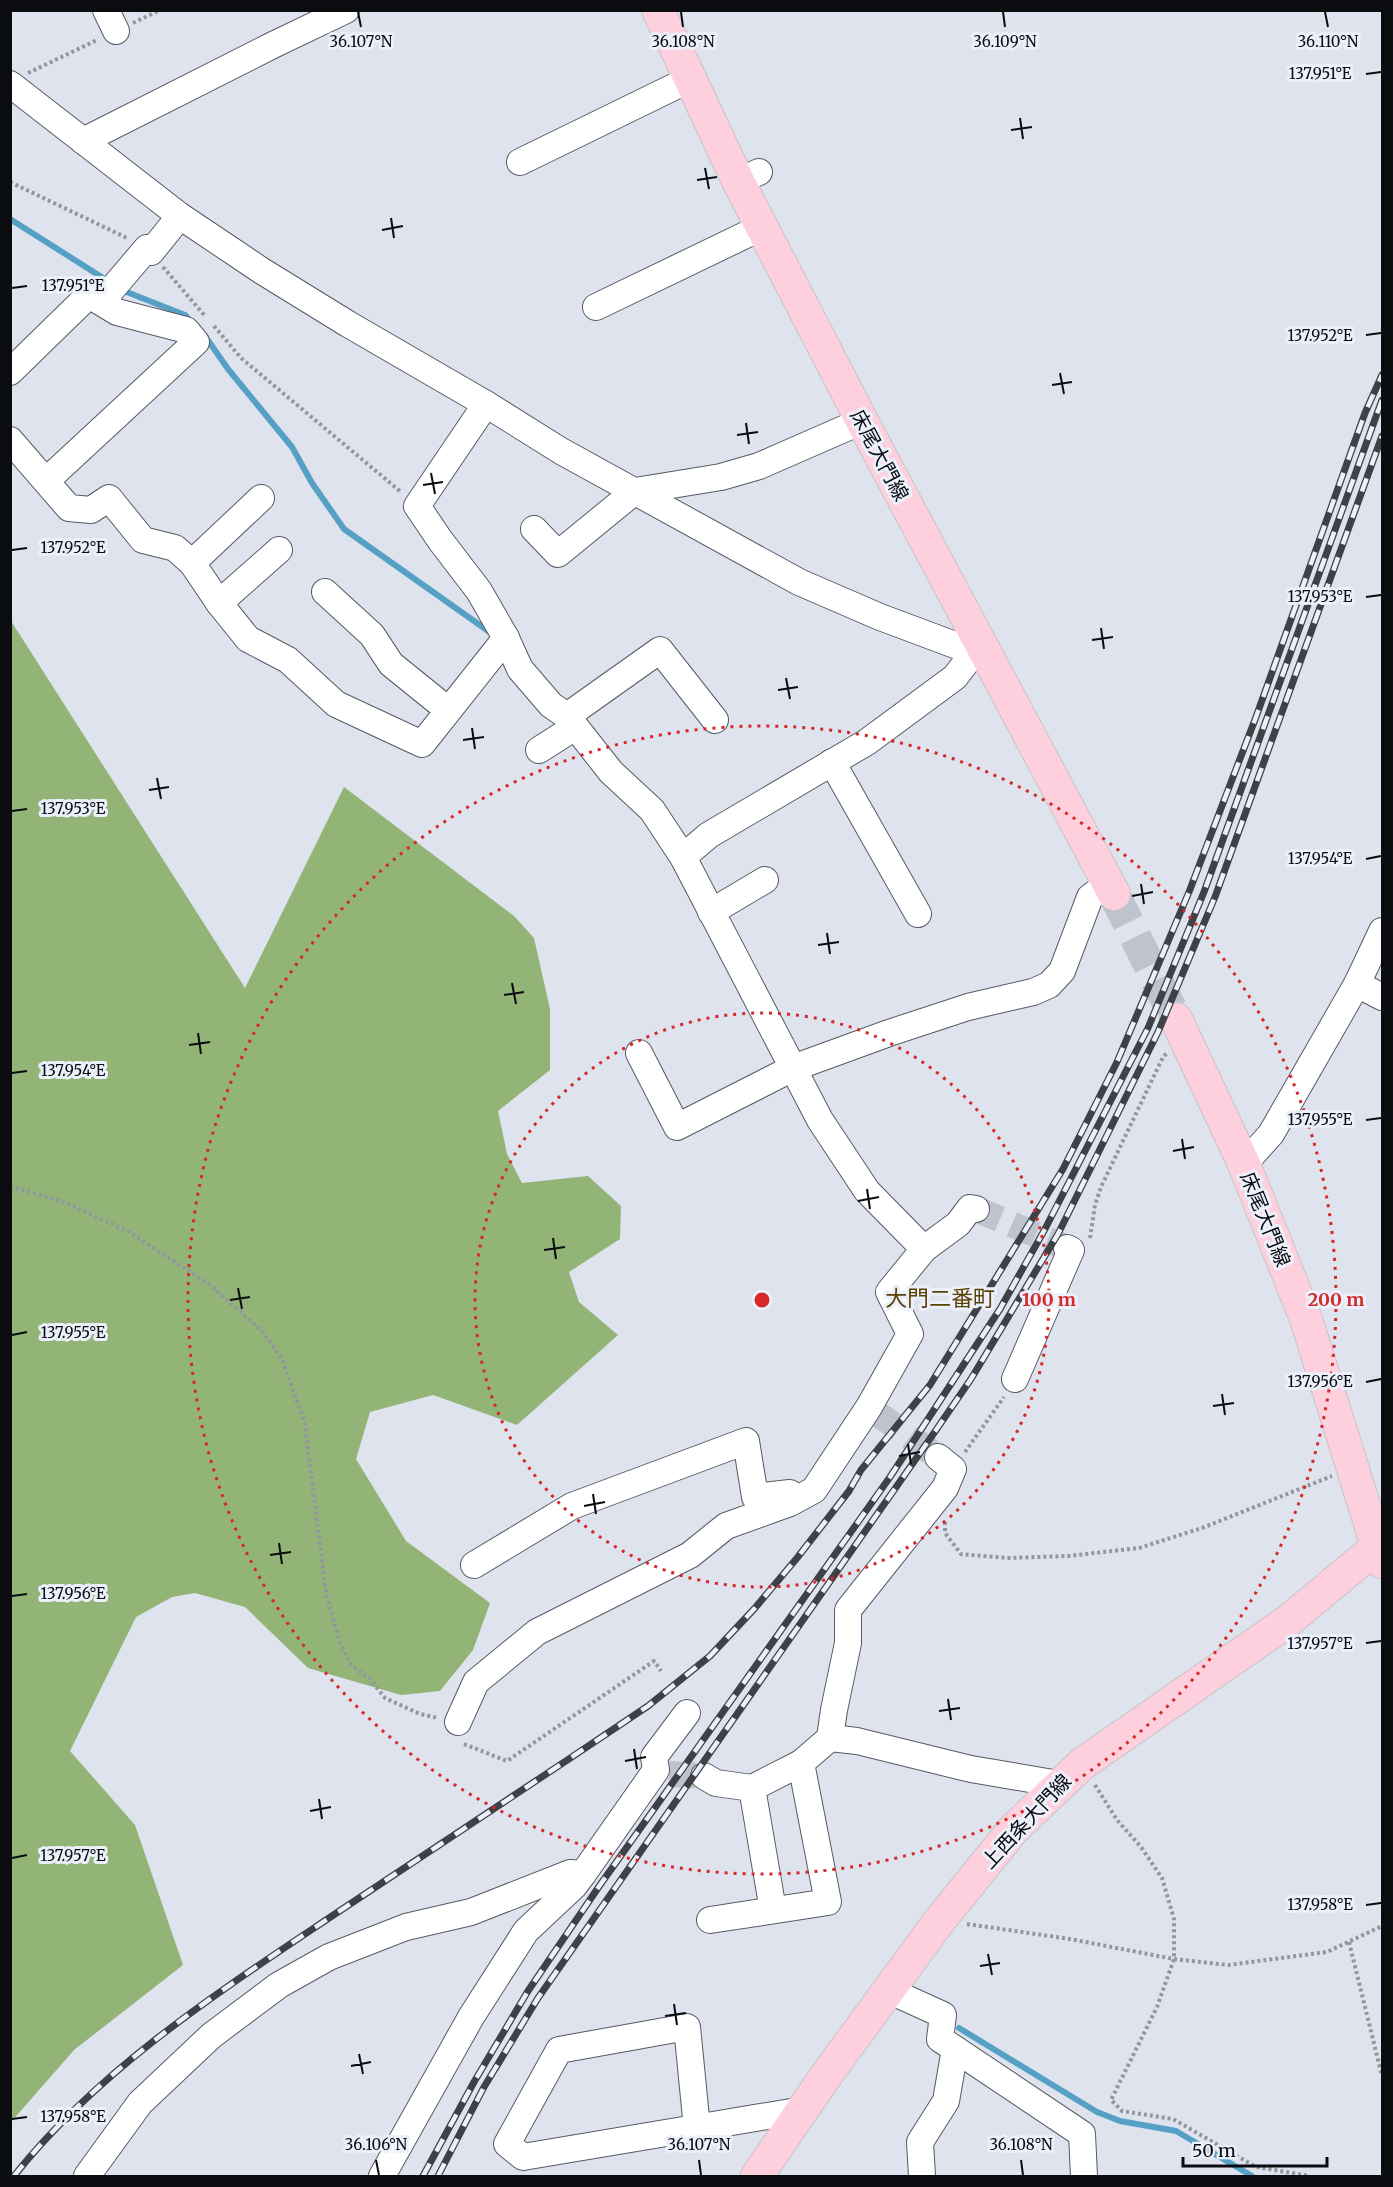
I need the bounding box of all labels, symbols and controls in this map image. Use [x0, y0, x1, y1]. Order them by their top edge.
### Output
text: 36.107°N [330, 32, 393, 51]
text: 36.108°N [651, 32, 715, 51]
text: 36.109°N [973, 32, 1037, 51]
text: 36.110°N [1298, 32, 1359, 51]
text: 137.951°E [1289, 64, 1352, 83]
text: 137.951°E [42, 276, 105, 295]
text: 137.952°E [1287, 326, 1353, 345]
street label: 床尾大門線 [845, 405, 915, 505]
text: 137.952°E [40, 538, 106, 557]
text: 137.953°E [1288, 587, 1353, 606]
text: 137.953°E [41, 799, 106, 818]
text: 137.954°E [1288, 849, 1353, 868]
text: 137.954°E [41, 1061, 106, 1080]
text: 137.955°E [1288, 1110, 1353, 1129]
street label: 床尾大門線 [1236, 1168, 1296, 1270]
district label: 大門二番町 [885, 1284, 995, 1312]
text: 100 m [1022, 1288, 1076, 1311]
text: 200 m [1308, 1288, 1364, 1311]
centre of rings [752, 1290, 772, 1310]
text: 137.955°E [41, 1323, 106, 1342]
text: 137.956°E [1288, 1372, 1353, 1391]
text: 137.956°E [41, 1584, 106, 1603]
text: 137.957°E [1287, 1634, 1353, 1653]
street label: 上西条大門線 [976, 1769, 1076, 1873]
text: 137.957°E [40, 1846, 106, 1865]
text: 137.958°E [1287, 1895, 1353, 1914]
text: 137.958°E [40, 2107, 106, 2126]
scale bar [1183, 2130, 1327, 2168]
text: 36.106°N [345, 2135, 408, 2154]
text: 36.107°N [668, 2135, 731, 2154]
text: 36.108°N [989, 2135, 1053, 2154]
text: 50 m [1192, 2139, 1236, 2162]

